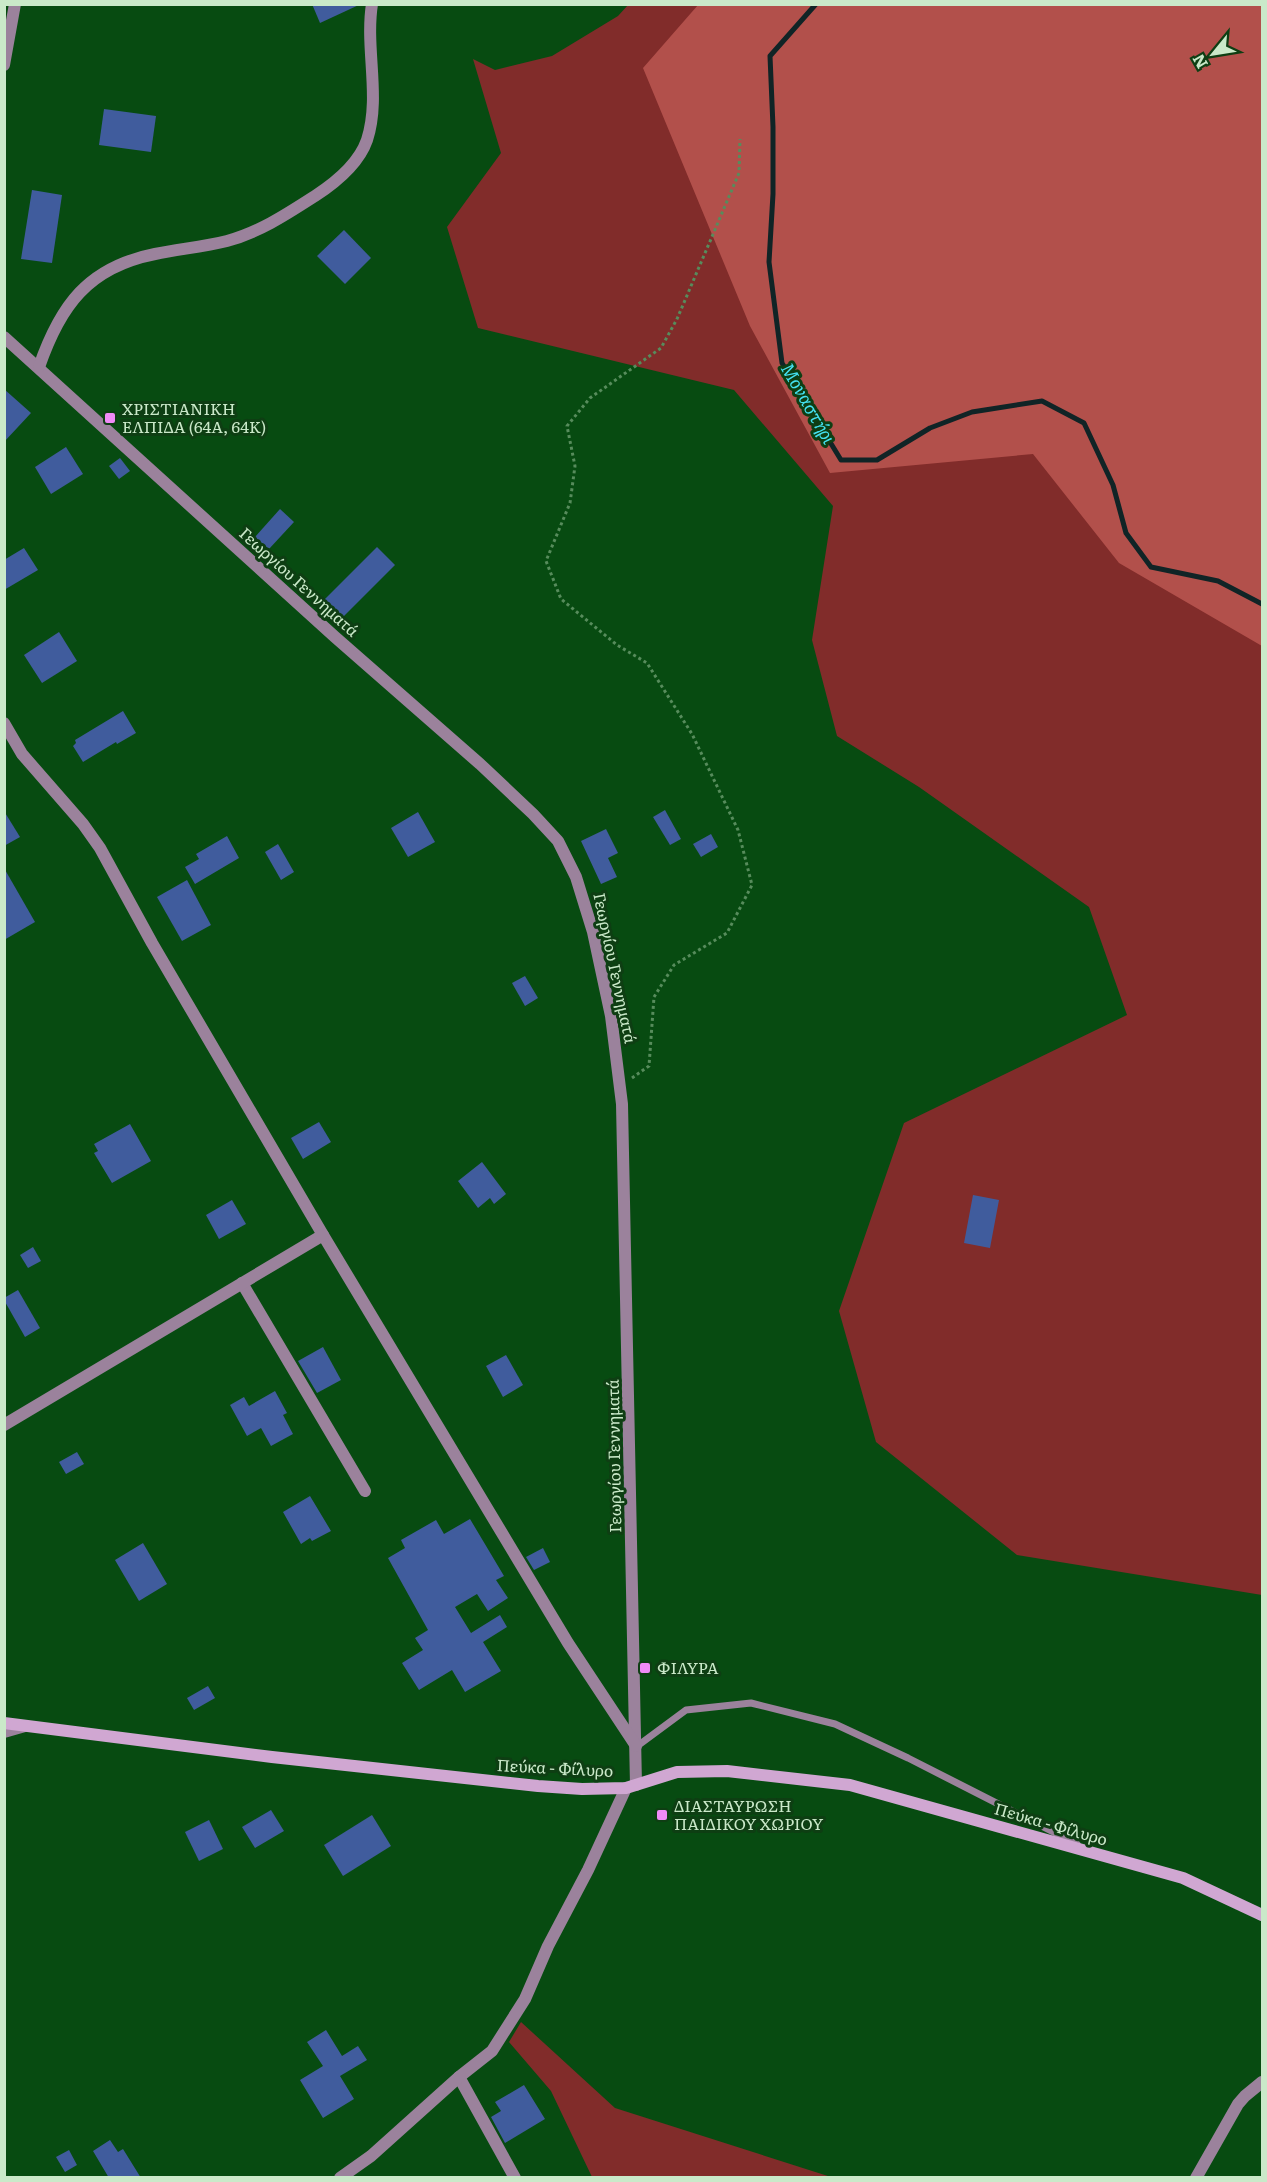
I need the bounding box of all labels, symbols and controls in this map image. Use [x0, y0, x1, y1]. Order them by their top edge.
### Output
north arrow [1183, 24, 1243, 84]
text: N [1185, 50, 1213, 74]
water label: Μοναστήρι [775, 358, 843, 449]
place label: ΧΡΙΣΤΙΑΝΙΚΗ ΕΛΠΙΔΑ (64Α, 64Κ) [122, 396, 266, 438]
marker: ΧΡΙΣΤΙΑΝΙΚΗ ΕΛΠΙΔΑ (64Α, 64Κ) [103, 411, 117, 425]
street label: Γεωργίου Γεννηματά [235, 521, 365, 642]
street label: Γεωργίου Γεννηματά [588, 890, 644, 1045]
street label: Γεωργίου Γεννηματά [600, 1379, 626, 1533]
place label: ΦΙΛΥΡΑ [657, 1655, 719, 1679]
marker: ΦΙΛΥΡΑ [638, 1661, 652, 1675]
street label: Πεύκα - Φίλυρο [496, 1752, 614, 1782]
place label: ΔΙΑΣΤΑΥΡΩΣΗ ΠΑΙΔΙΚΟΥ ΧΩΡΙΟΥ [674, 1793, 824, 1835]
street label: Πεύκα - Φίλυρο [992, 1795, 1111, 1851]
marker: ΔΙΑΣΤΑΥΡΩΣΗ ΠΑΙΔΙΚΟΥ ΧΩΡΙΟΥ [655, 1808, 669, 1822]

